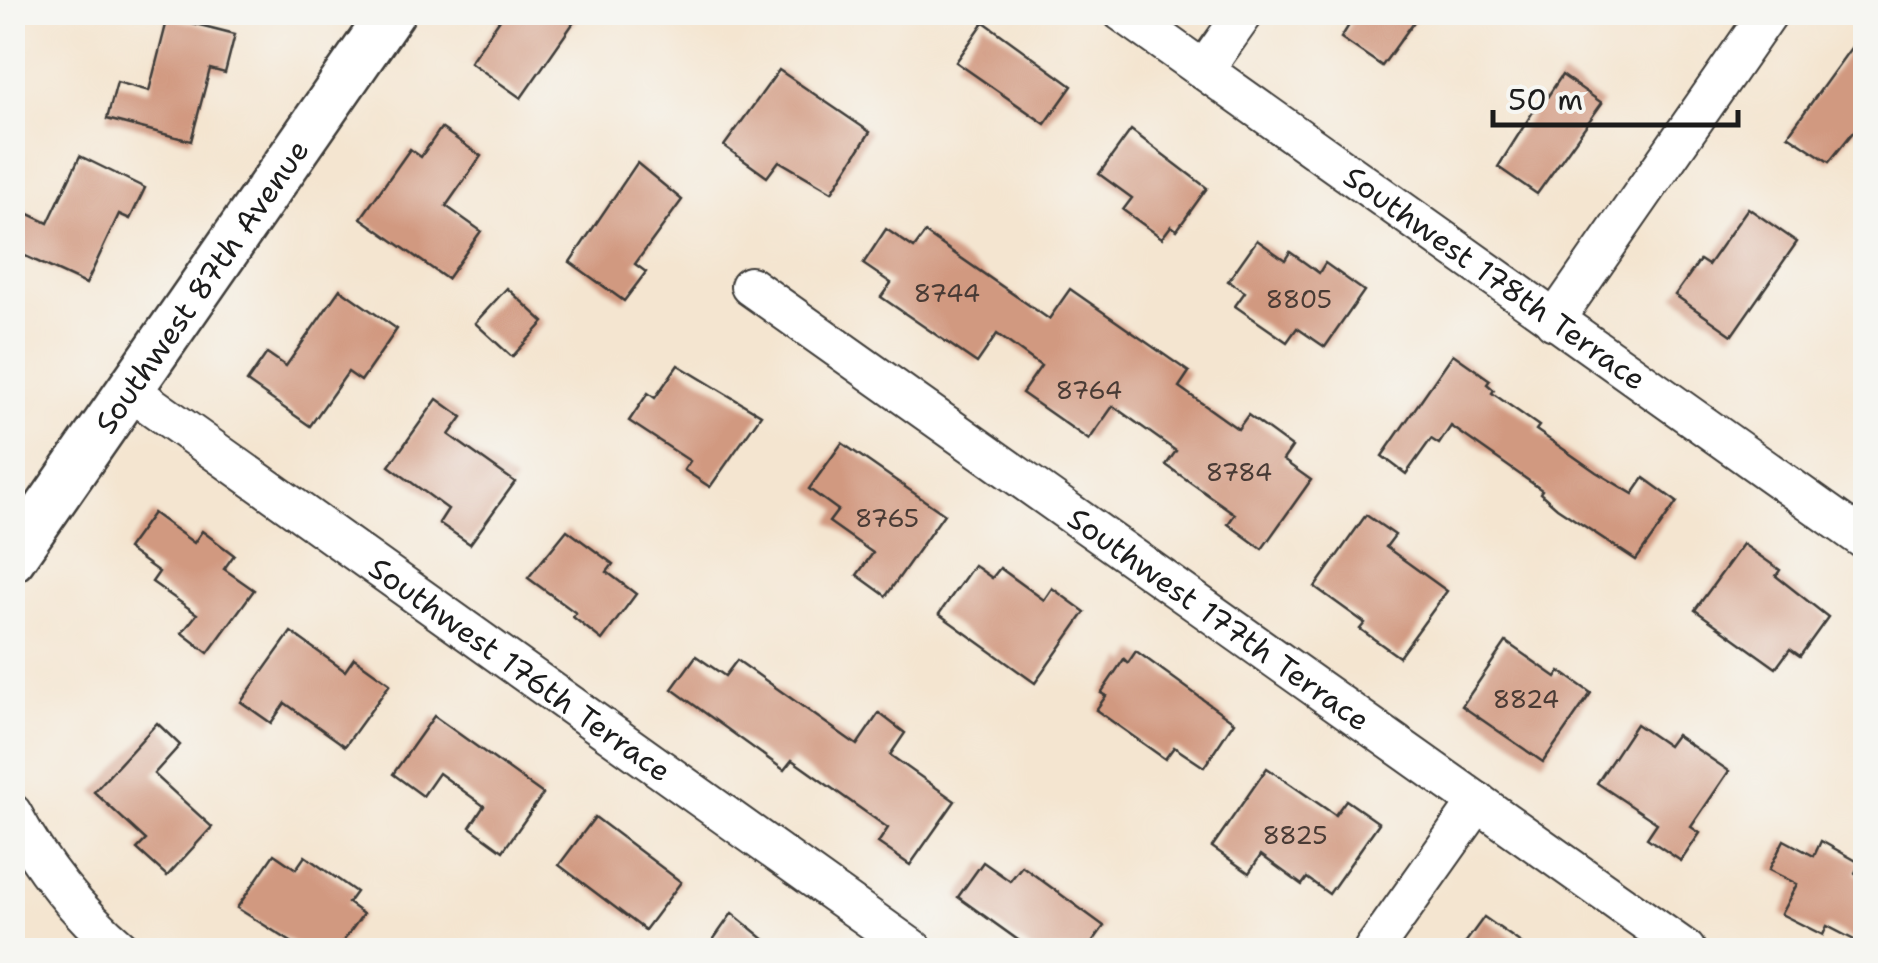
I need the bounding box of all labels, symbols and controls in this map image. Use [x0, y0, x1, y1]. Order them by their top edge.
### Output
scale bar [1493, 65, 1738, 127]
text: 50 m [1508, 79, 1583, 120]
street label: Southwest 87th Avenue [85, 131, 318, 442]
street label: Southwest 178th Terrace [1336, 156, 1655, 399]
house number: 8744 [914, 276, 980, 310]
house number: 8805 [1266, 282, 1332, 316]
house number: 8764 [1056, 373, 1122, 407]
house number: 8784 [1206, 455, 1272, 489]
street label: Southwest 177th Terrace [1060, 497, 1378, 740]
house number: 8765 [855, 501, 919, 535]
street label: Southwest 176th Terrace [361, 547, 680, 791]
house number: 8824 [1493, 682, 1559, 716]
house number: 8825 [1262, 818, 1328, 852]

